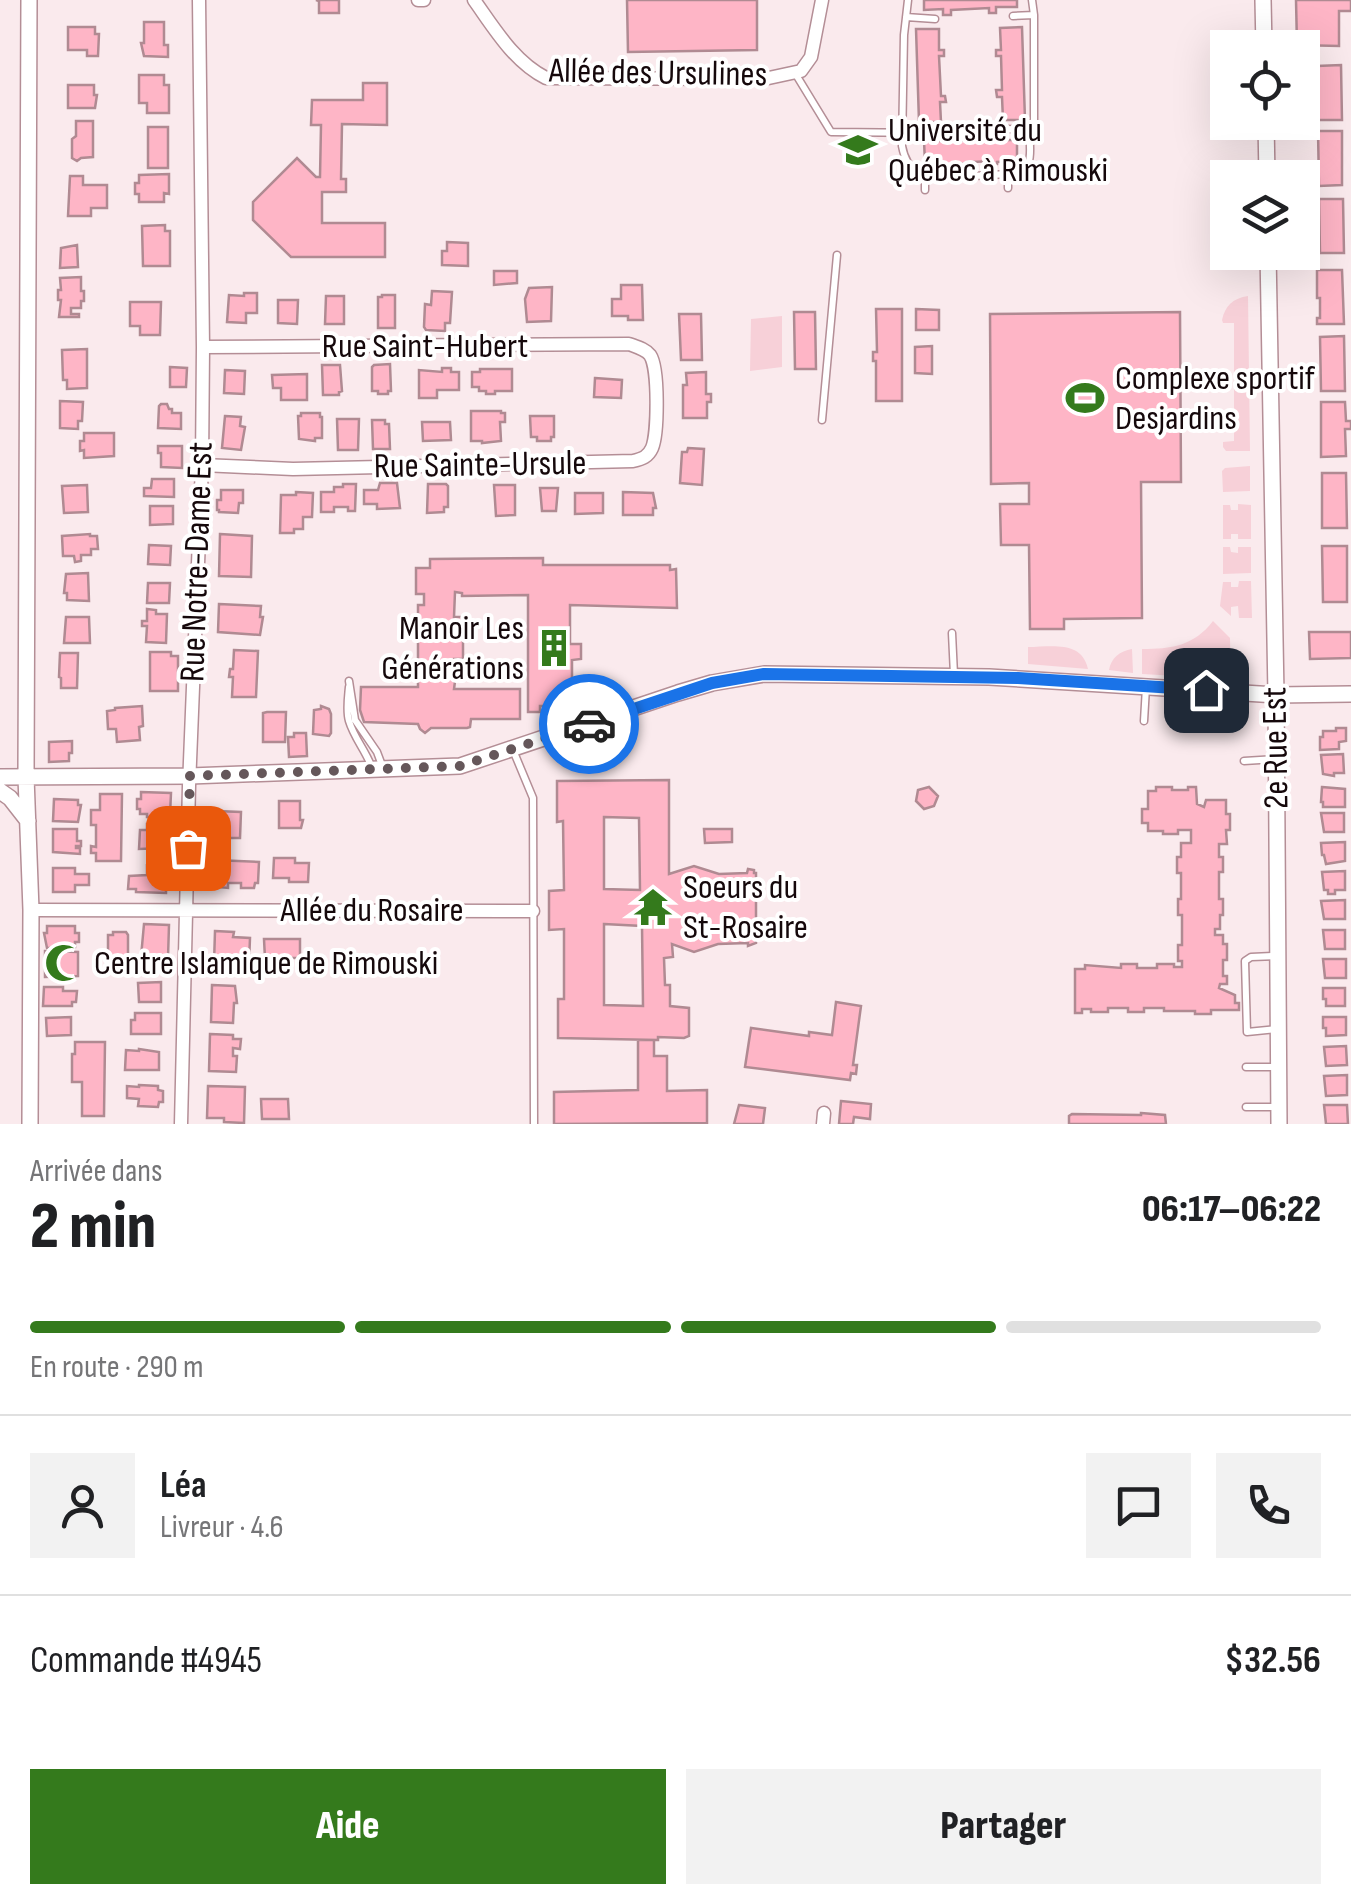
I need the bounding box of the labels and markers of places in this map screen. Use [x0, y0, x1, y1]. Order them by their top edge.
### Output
place label: Université du Québec à Rimouski [888, 109, 1108, 192]
school or university icon: Université du Québec à Rimouski [837, 129, 879, 171]
place label: Complexe sportif Desjardins [1115, 357, 1316, 440]
sports icon: Complexe sportif Desjardins [1064, 377, 1106, 419]
place label: Manoir Les Générations [381, 607, 524, 690]
building icon: Manoir Les Générations [533, 627, 575, 669]
pin [1164, 648, 1249, 733]
pin [146, 806, 231, 891]
place label: Soeurs du St-Rosaire [683, 866, 808, 949]
temple icon: Soeurs du St-Rosaire [632, 886, 674, 928]
mosque icon: Centre Islamique de Rimouski [43, 942, 85, 984]
place label: Centre Islamique de Rimouski [94, 942, 438, 985]

